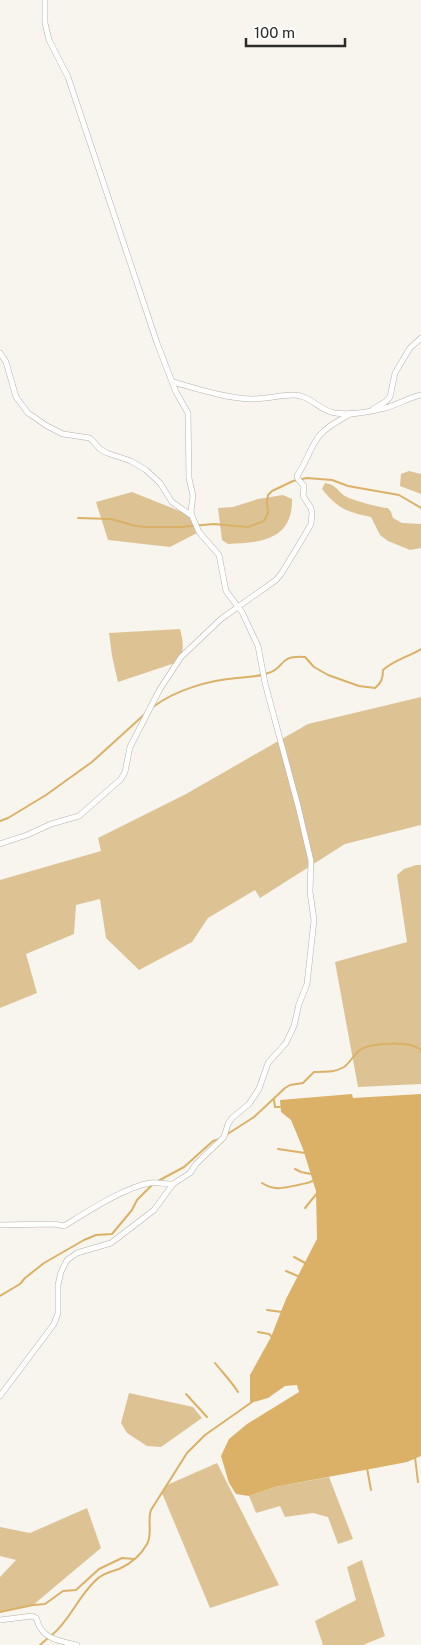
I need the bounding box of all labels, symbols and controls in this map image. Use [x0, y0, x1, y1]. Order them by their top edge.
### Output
scale bar [246, 15, 345, 47]
text: 100 m [254, 24, 295, 41]

